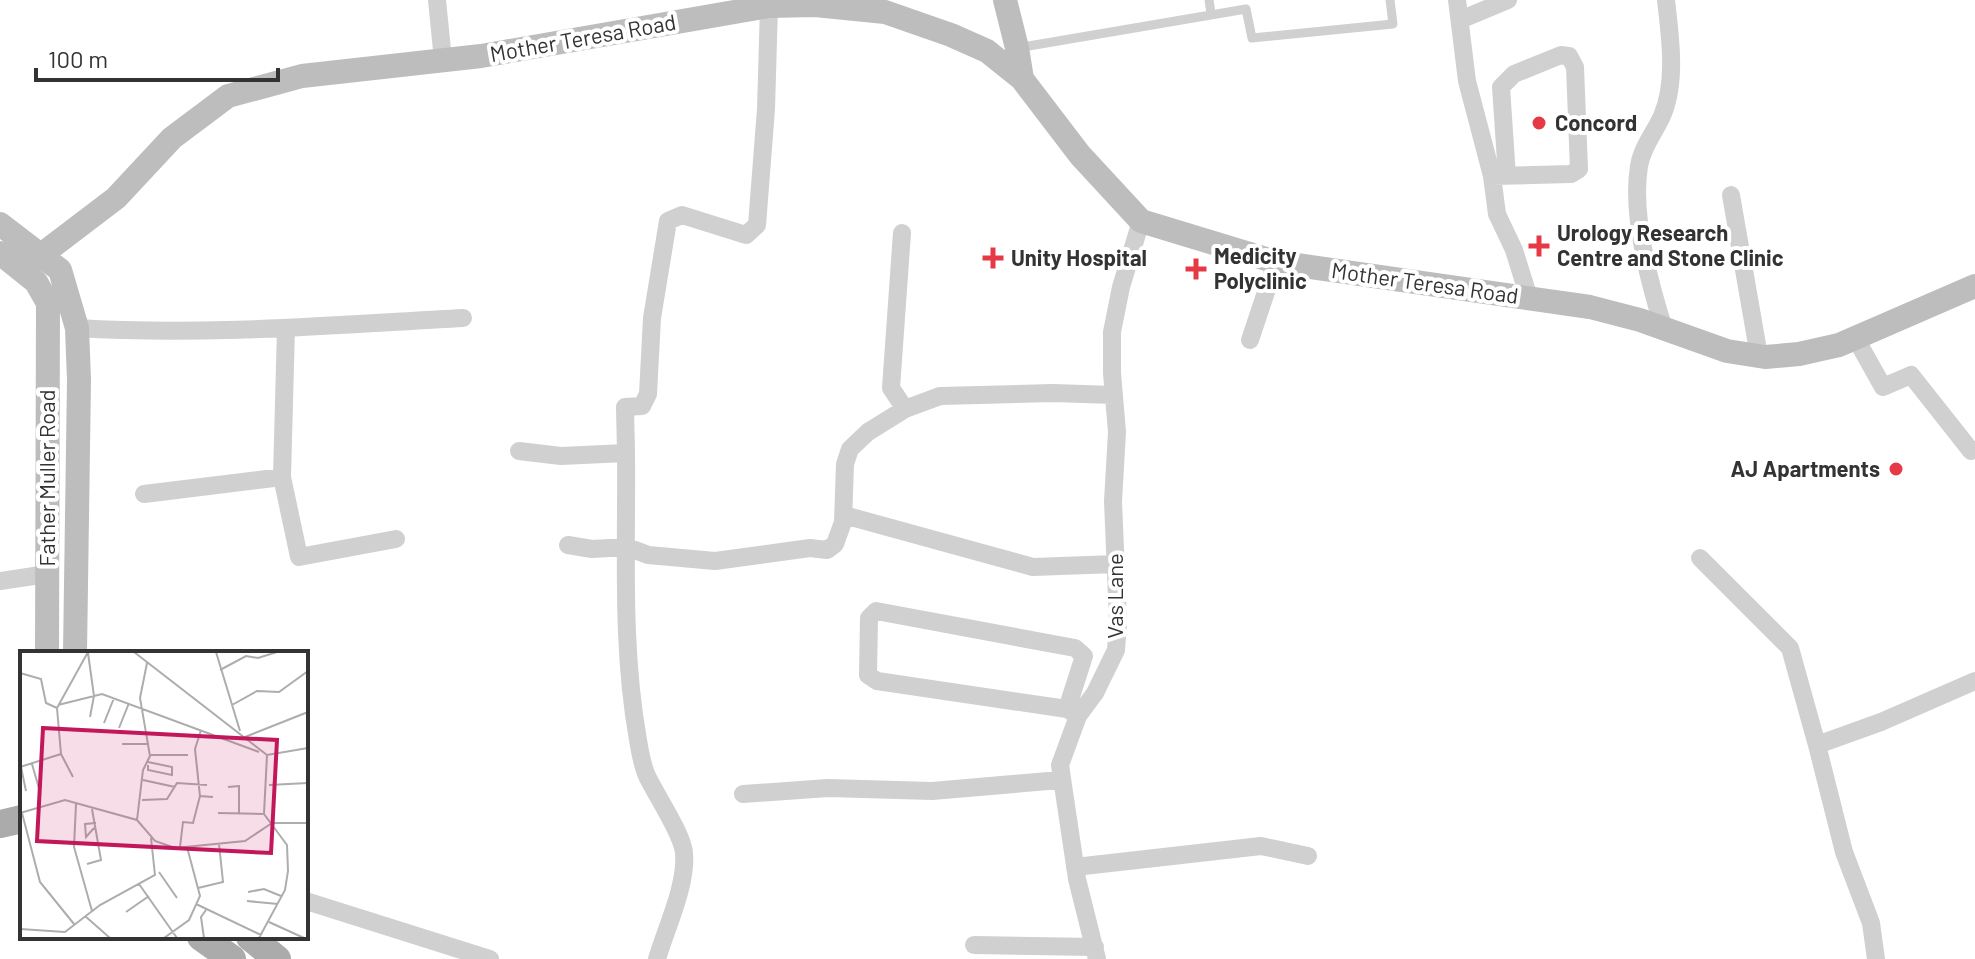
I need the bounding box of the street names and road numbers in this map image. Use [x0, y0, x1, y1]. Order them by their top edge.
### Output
street label: Mother Teresa Road [488, 8, 678, 66]
street label: Mother Teresa Road [1330, 256, 1520, 308]
street label: Father Muller Road [33, 389, 59, 567]
street label: Vas Lane [1101, 553, 1127, 639]

